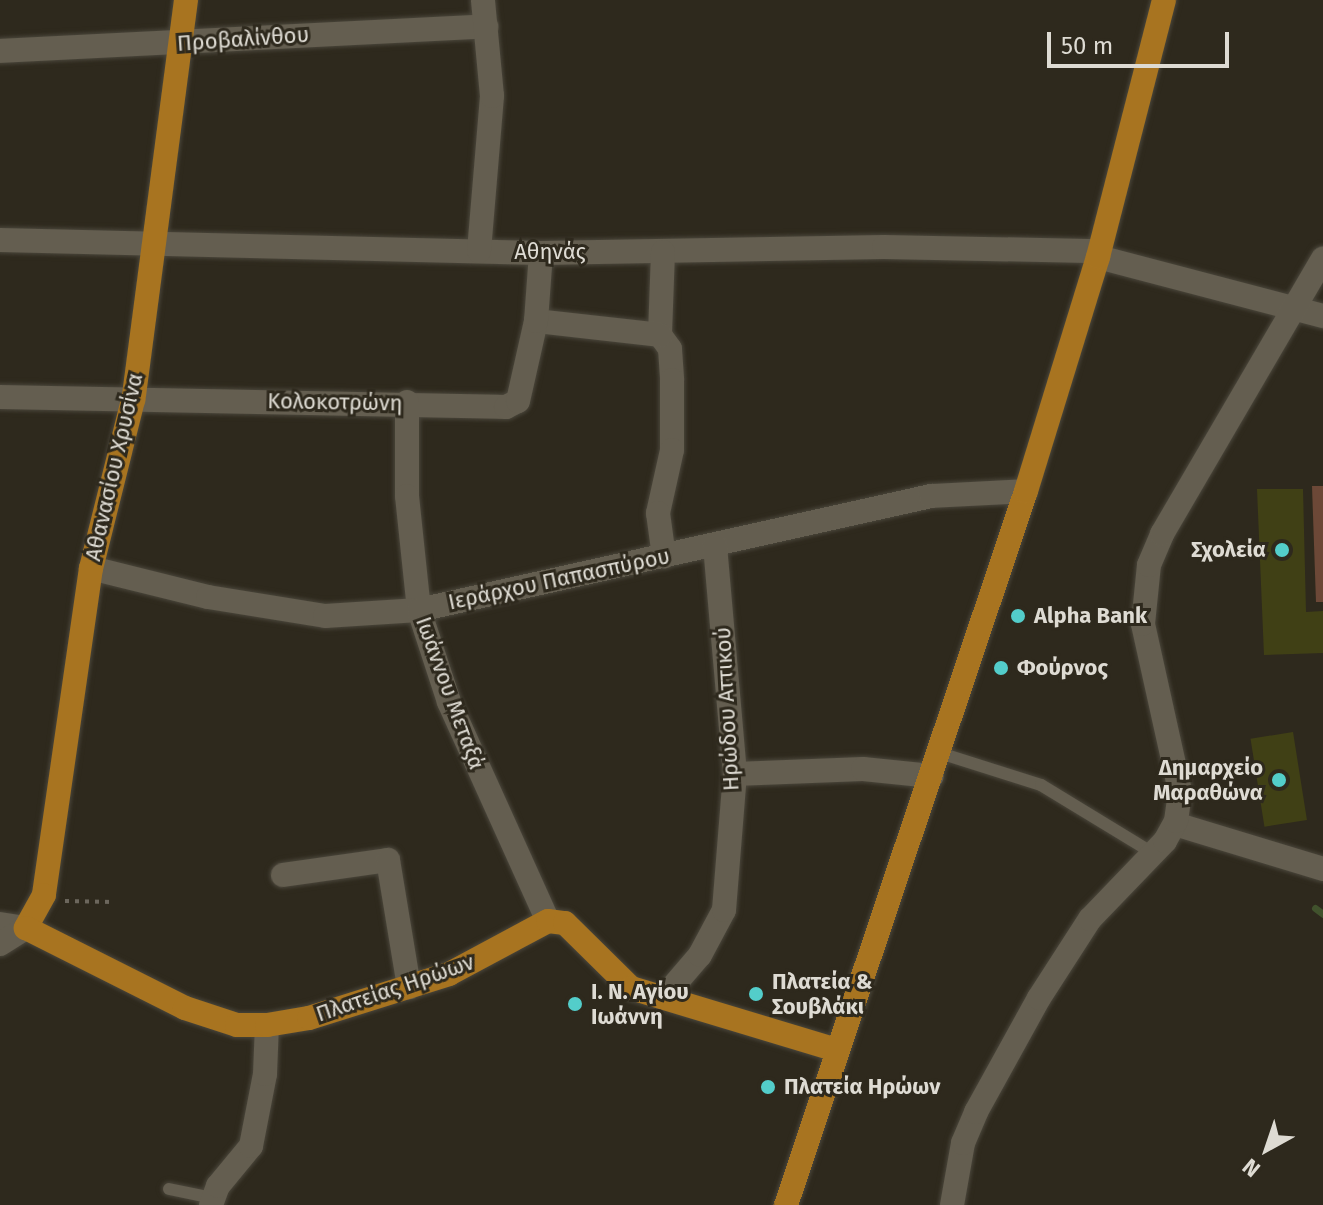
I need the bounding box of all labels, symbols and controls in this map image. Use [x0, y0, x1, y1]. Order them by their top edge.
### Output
scale bar [1051, 16, 1233, 66]
street label: Προβαλίνθου [176, 21, 310, 57]
text: 50 m [1061, 32, 1113, 60]
street label: Αθηνάς [514, 239, 586, 265]
street label: Αθανασίου Χρυσίνα [80, 371, 148, 563]
street label: Κολοκοτρώνη [267, 388, 403, 416]
place label: Σχολεία [1191, 537, 1266, 563]
marker: Σχολεία [1273, 541, 1291, 559]
street label: Ιεράρχου Παπασπύρου [446, 543, 672, 615]
place label: Alpha Bank [1034, 603, 1147, 629]
marker: Alpha Bank [1009, 607, 1027, 625]
street label: Ιωάννου Μεταξά [410, 613, 490, 773]
street label: Ηρώδου Αττικού [710, 626, 744, 792]
place label: Φούρνος [1017, 655, 1108, 681]
marker: Φούρνος [992, 659, 1010, 677]
place label: Δημαρχείο Μαραθώνα [1153, 754, 1263, 806]
marker: Δημαρχείο Μαραθώνα [1270, 771, 1288, 789]
street label: Πλατείας Ηρώων [313, 949, 477, 1027]
place label: Πλατεία & Σουβλάκι [772, 968, 872, 1020]
place label: Ι. Ν. Αγίου Ιωάννη [591, 978, 689, 1030]
marker: Πλατεία & Σουβλάκι [747, 985, 765, 1003]
marker: Ι. Ν. Αγίου Ιωάννη [566, 995, 584, 1013]
place label: Πλατεία Ηρώων [784, 1074, 940, 1100]
marker: Πλατεία Ηρώων [759, 1078, 777, 1096]
north arrow [1227, 1109, 1307, 1189]
text: N [1237, 1153, 1266, 1183]

